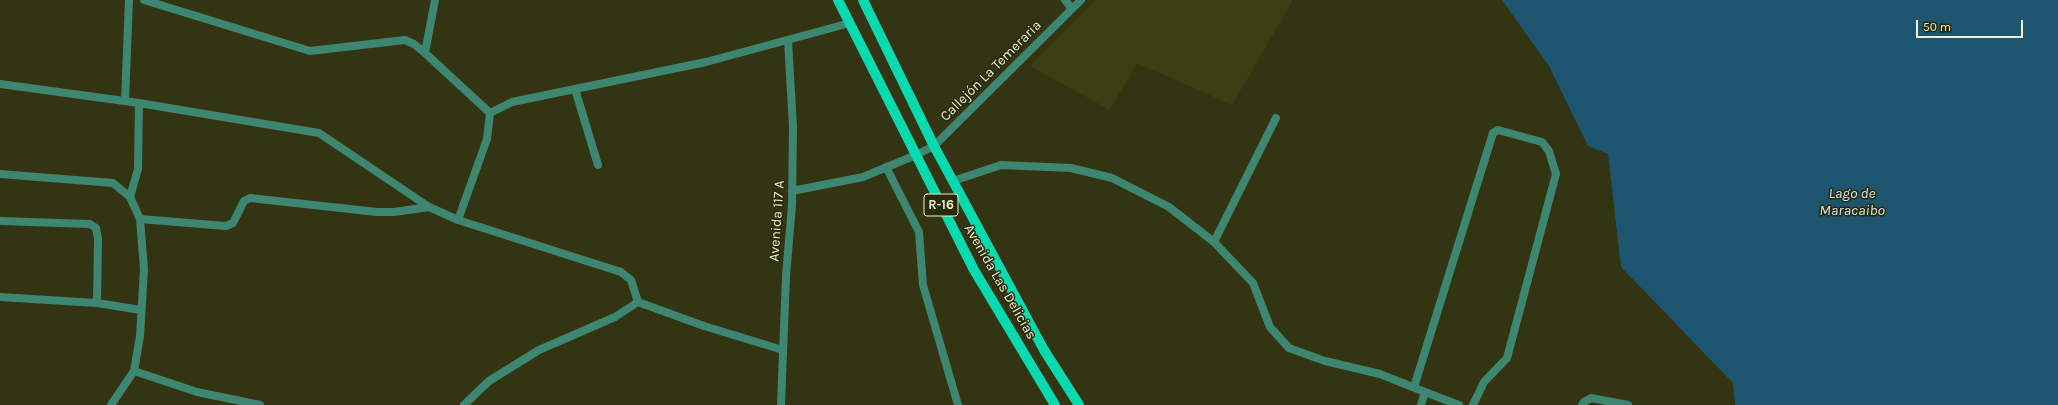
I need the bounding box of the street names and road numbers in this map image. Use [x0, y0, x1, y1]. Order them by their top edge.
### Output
street label: Callejón La Temeraria [937, 17, 1045, 125]
street label: Avenida 117 A [766, 180, 788, 262]
road number: R-16 [924, 194, 958, 216]
street label: Avenida Las Delicias [960, 222, 1040, 342]

